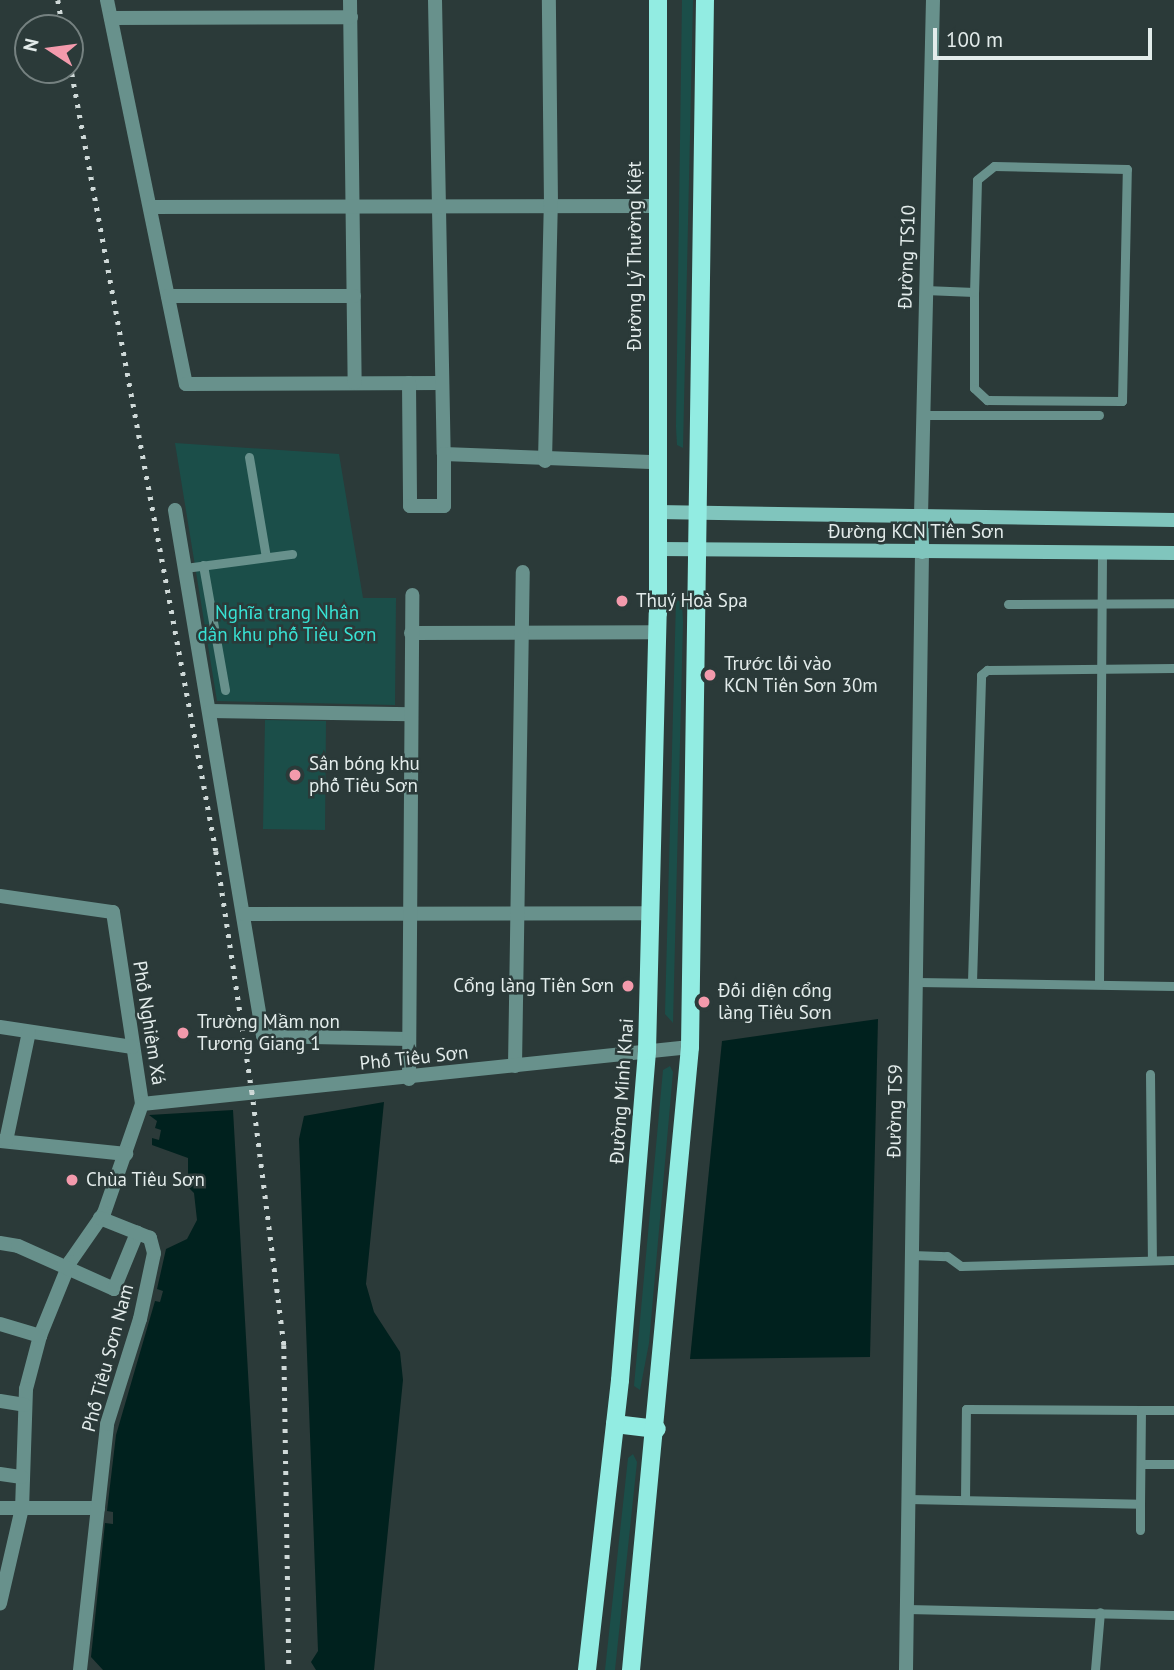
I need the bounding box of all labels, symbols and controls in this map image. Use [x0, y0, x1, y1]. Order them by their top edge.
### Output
north arrow [14, 14, 84, 84]
scale bar [936, 14, 1155, 58]
text: 100 m [946, 26, 1003, 53]
text: N [17, 36, 44, 54]
street label: Đường Lý Thường Kiệt [624, 161, 646, 351]
street label: Đường TS10 [894, 204, 920, 310]
street label: Đường KCN Tiên Sơn [828, 521, 1004, 543]
place label: Thuý Hoà Spa [636, 590, 748, 612]
marker: Thuý Hoà Spa [614, 593, 630, 609]
park label: Nghĩa trang Nhân dân khu phố Tiêu Sơn [197, 602, 377, 646]
place label: Trước lối vào KCN Tiên Sơn 30m [724, 653, 878, 697]
marker: Trước lối vào KCN Tiên Sơn 30m [702, 667, 718, 683]
place label: Sân bóng khu phố Tiêu Sơn [309, 753, 420, 797]
marker: Sân bóng khu phố Tiêu Sơn [287, 767, 303, 783]
street label: Phố Nghiêm Xá [128, 959, 170, 1087]
place label: Cổng làng Tiên Sơn [453, 975, 614, 997]
marker: Cổng làng Tiên Sơn [620, 978, 636, 994]
place label: Đối diện cổng làng Tiêu Sơn [718, 980, 832, 1024]
marker: Đối diện cổng làng Tiêu Sơn [696, 994, 712, 1010]
place label: Trường Mầm non Tương Giang 1 [197, 1011, 340, 1055]
street label: Đường Minh Khai [606, 1017, 638, 1165]
marker: Trường Mầm non Tương Giang 1 [175, 1025, 191, 1041]
street label: Phố Tiêu Sơn [358, 1041, 470, 1075]
street label: Đường TS9 [883, 1064, 907, 1158]
place label: Chùa Tiêu Sơn [86, 1169, 206, 1191]
marker: Chùa Tiêu Sơn [64, 1172, 80, 1188]
street label: Phố Tiêu Sơn Nam [77, 1281, 139, 1435]

